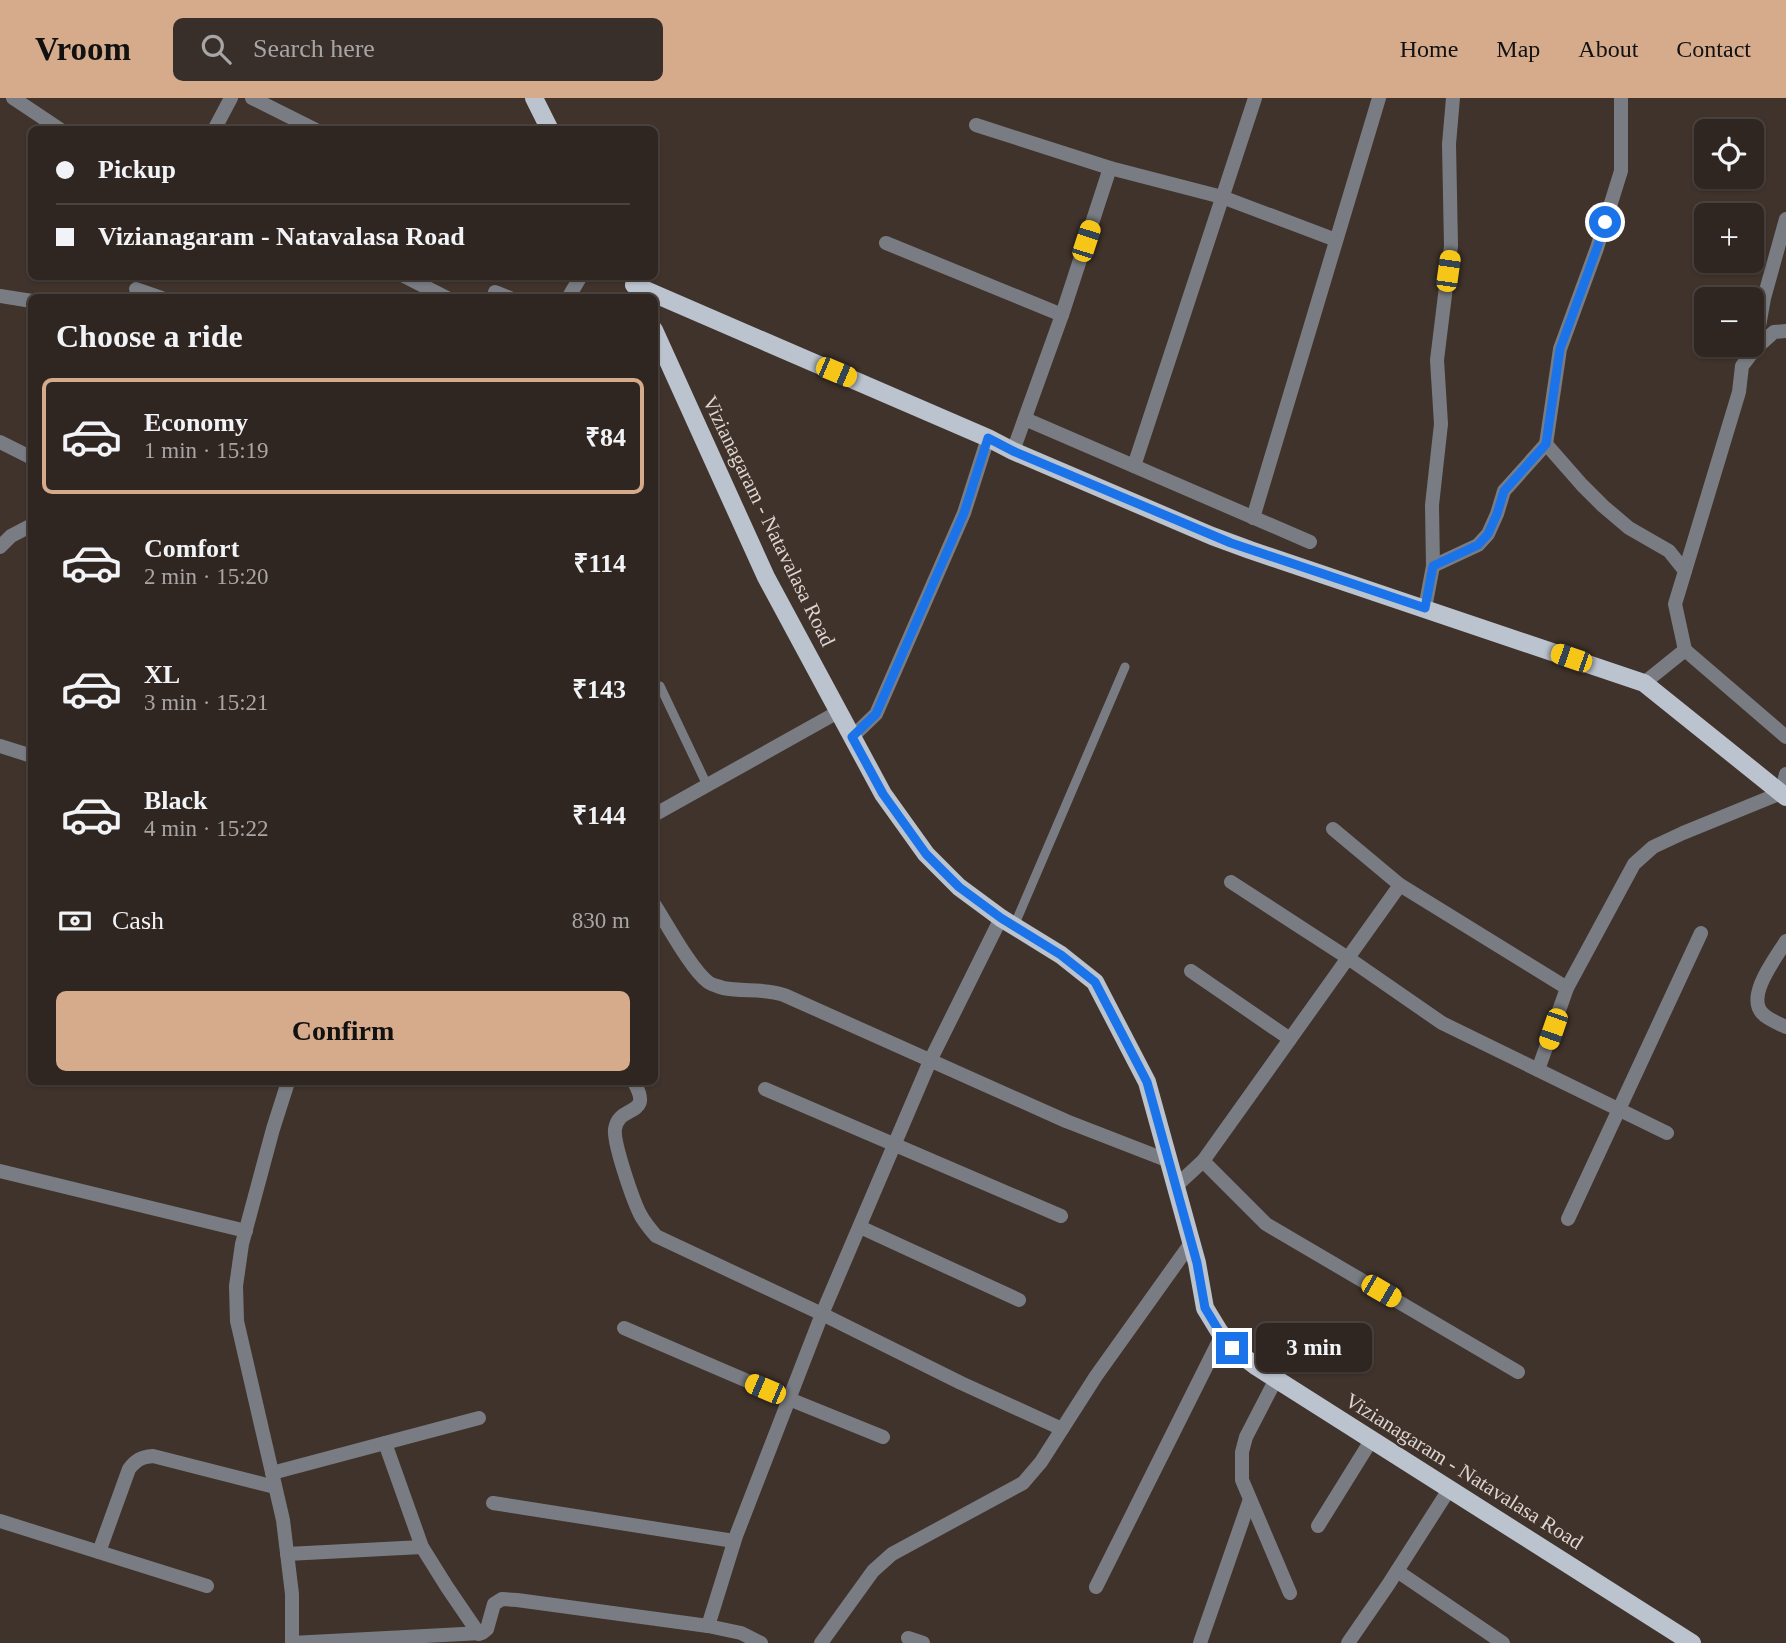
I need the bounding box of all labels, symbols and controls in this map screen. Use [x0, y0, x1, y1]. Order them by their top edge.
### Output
search box [173, 18, 663, 81]
icon: search [197, 30, 235, 68]
text: Vroom [35, 31, 131, 67]
text: Search here [253, 34, 375, 63]
text: Home [1400, 36, 1458, 62]
text: Map [1496, 36, 1540, 62]
text: About [1578, 36, 1638, 62]
text: Contact [1676, 36, 1751, 62]
map controls [1694, 119, 1764, 357]
button: locate [1694, 119, 1764, 189]
text: Pickup [98, 155, 176, 184]
button: + [1694, 203, 1764, 273]
route start [1589, 206, 1621, 238]
car [1070, 218, 1103, 264]
text: Vizianagaram - Natavalasa Road [98, 222, 465, 251]
car [1435, 249, 1462, 293]
button: − [1694, 287, 1764, 357]
text: Choose a ride [56, 318, 243, 354]
car [813, 354, 860, 390]
street label: Vizianagaram - Natavalasa Road [698, 392, 840, 651]
icon: car [60, 405, 123, 468]
text: Economy [144, 408, 248, 437]
text: ₹84 [585, 423, 626, 452]
text: 1 min · 15:19 [144, 438, 269, 463]
icon: car [60, 531, 123, 594]
text: Comfort [144, 534, 239, 563]
text: ₹114 [574, 549, 626, 578]
text: 2 min · 15:20 [144, 564, 269, 589]
car [1548, 641, 1595, 675]
icon: car [60, 657, 123, 720]
text: XL [144, 660, 180, 689]
text: ₹143 [572, 675, 626, 704]
text: 3 min · 15:21 [144, 690, 269, 715]
icon: car [60, 783, 123, 846]
text: Black [144, 786, 208, 815]
text: ₹144 [572, 801, 626, 830]
text: 4 min · 15:22 [144, 816, 269, 841]
icon: cash [56, 902, 94, 940]
text: Cash [112, 906, 164, 935]
text: 830 m [572, 908, 630, 933]
button: Confirm [56, 991, 630, 1071]
car [1537, 1006, 1570, 1052]
car [1358, 1271, 1405, 1311]
callout: 3 min [1256, 1324, 1372, 1372]
route end [1216, 1332, 1248, 1364]
text: 3 min [1286, 1335, 1342, 1360]
car [742, 1371, 789, 1407]
street label: Vizianagaram - Natavalasa Road [1341, 1388, 1588, 1554]

